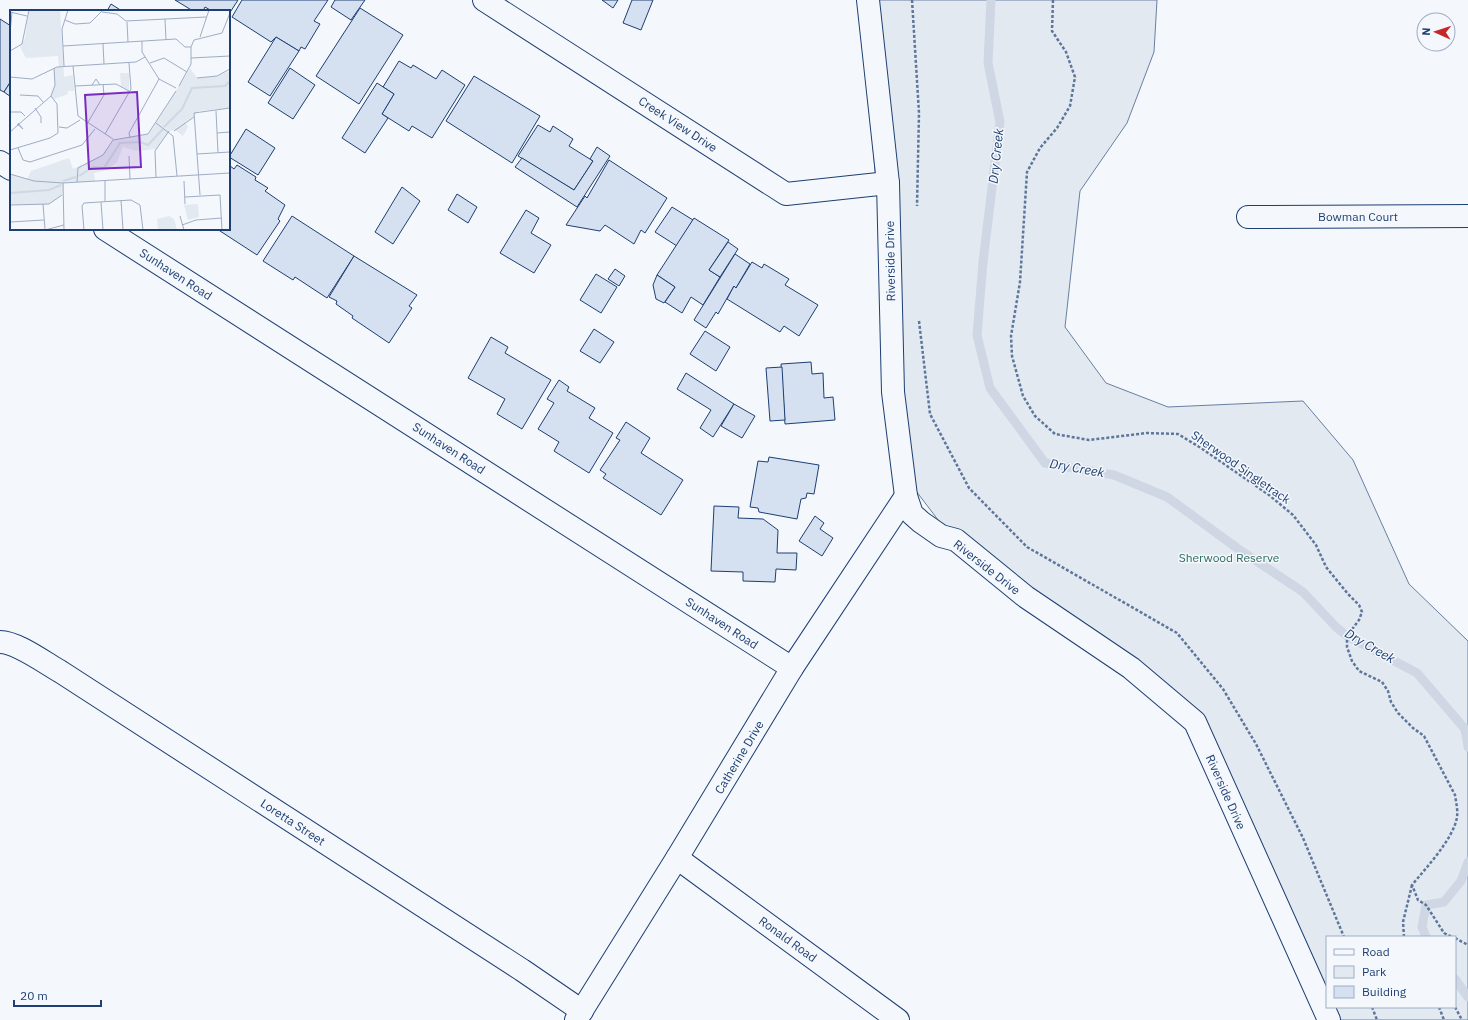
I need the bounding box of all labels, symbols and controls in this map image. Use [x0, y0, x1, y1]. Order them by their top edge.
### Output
inset map [10, 10, 230, 230]
north arrow [1416, 12, 1456, 52]
text: N [1419, 27, 1433, 36]
street label: Creek View Drive [636, 93, 721, 155]
water label: Dry Creek [985, 127, 1007, 184]
street label: Bowman Court [1318, 209, 1398, 224]
street label: Riverside Drive [882, 220, 898, 301]
street label: Sunhaven Road [137, 245, 215, 303]
street label: Sunhaven Road [410, 419, 488, 477]
street label: Sherwood Singletrack [1189, 427, 1294, 507]
water label: Dry Creek [1048, 455, 1106, 481]
street label: Riverside Drive [951, 536, 1024, 598]
park label: Sherwood Reserve [1179, 550, 1280, 565]
street label: Sunhaven Road [683, 594, 761, 652]
water label: Dry Creek [1342, 625, 1398, 667]
street label: Catherine Drive [711, 717, 767, 796]
street label: Riverside Drive [1203, 752, 1249, 832]
street label: Loretta Street [258, 796, 328, 848]
street label: Ronald Road [756, 913, 820, 965]
legend [1326, 936, 1456, 1008]
text: Road [1362, 944, 1390, 959]
text: Park [1362, 964, 1387, 979]
scale bar [14, 982, 101, 1008]
text: Building [1362, 984, 1407, 999]
text: 20 m [20, 988, 48, 1003]

